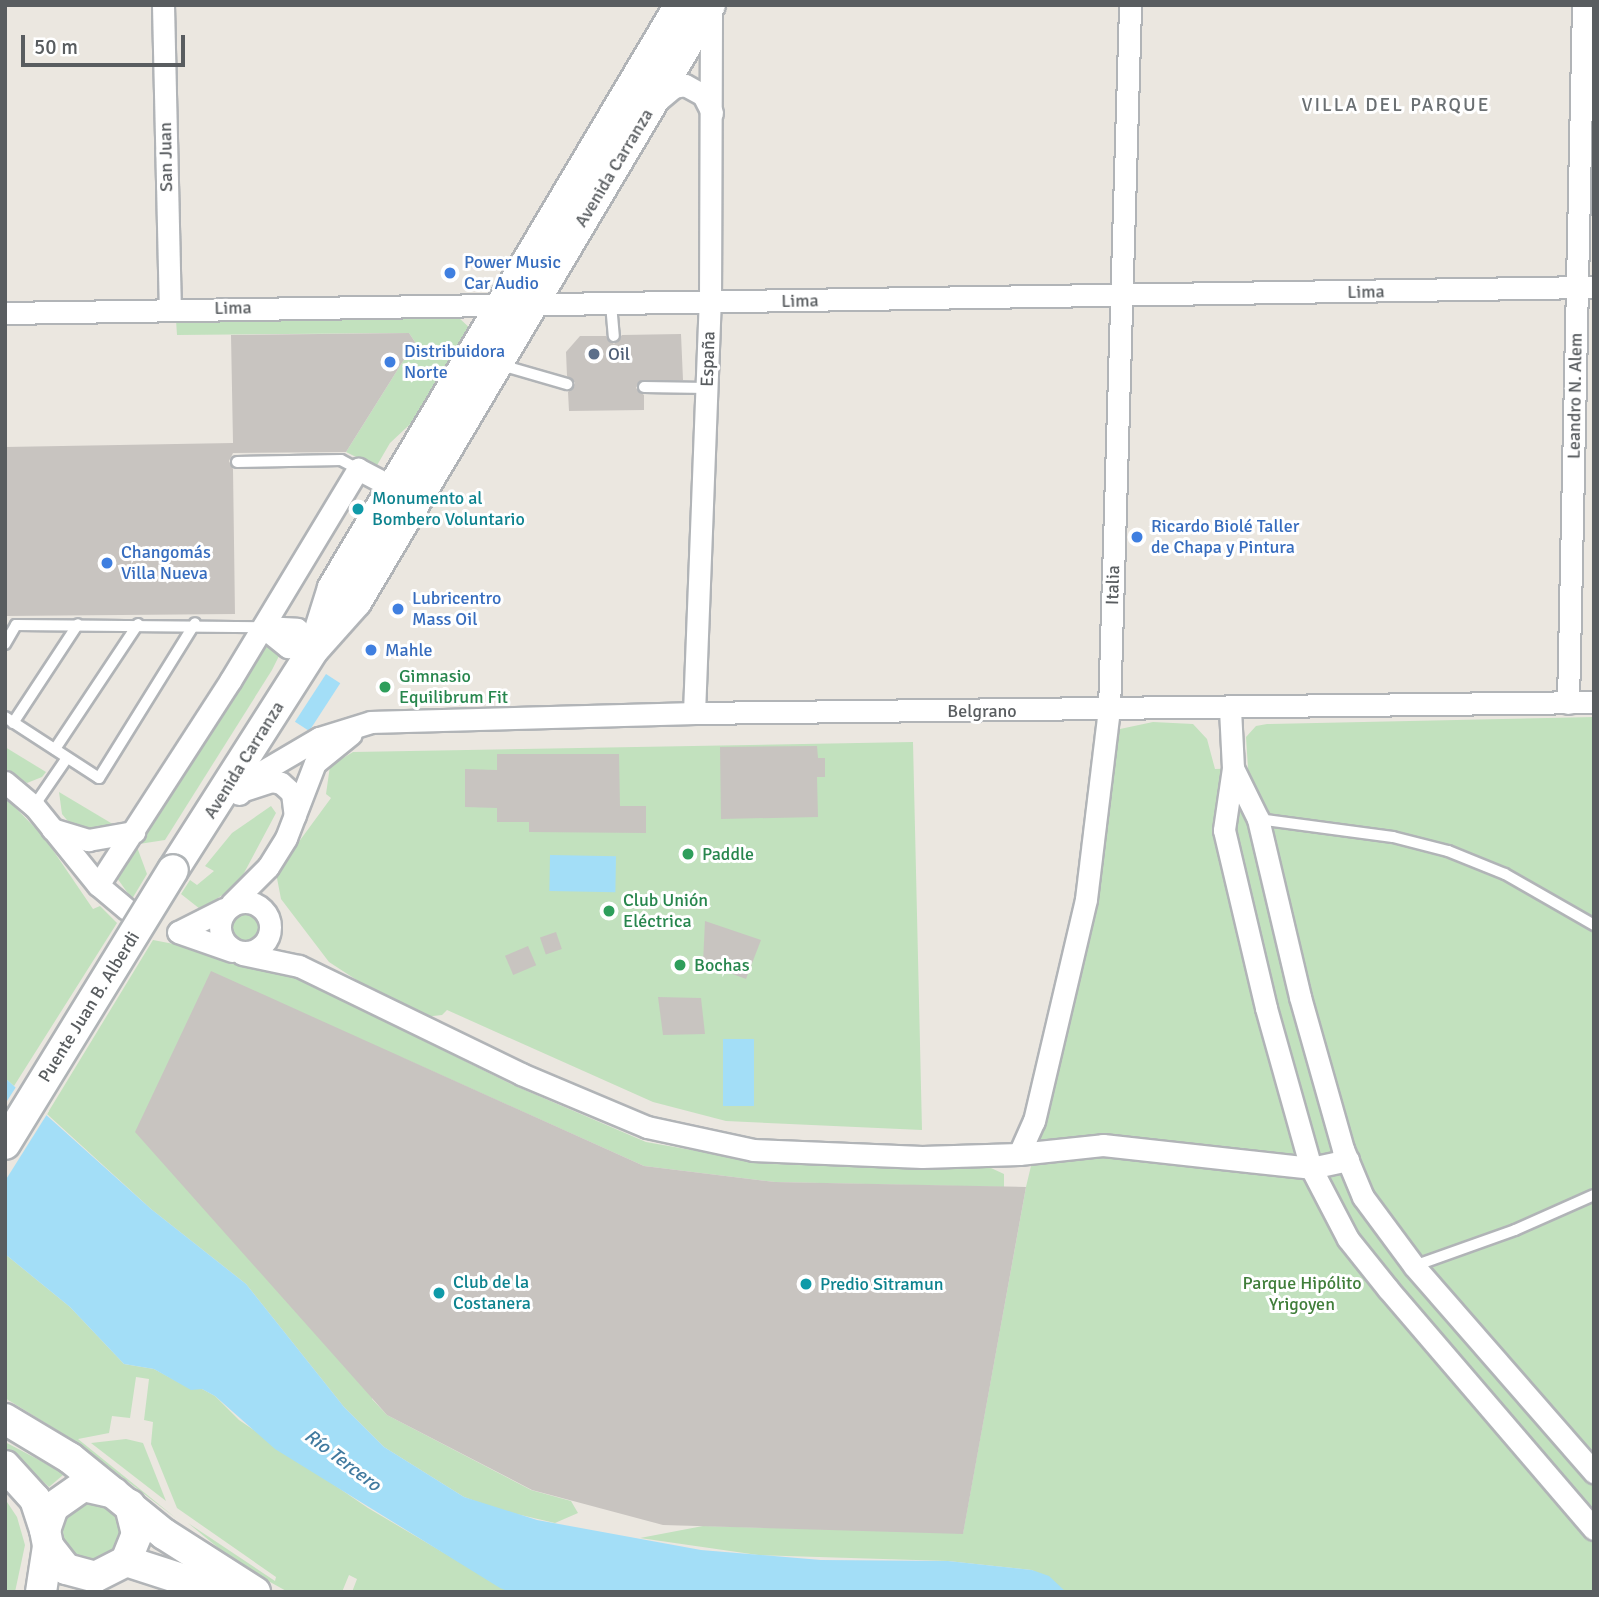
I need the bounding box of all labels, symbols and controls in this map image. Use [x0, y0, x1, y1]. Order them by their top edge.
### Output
scale bar [24, 21, 189, 65]
text: 50 m [34, 34, 78, 60]
district label: VILLA DEL PARQUE [1304, 95, 1488, 117]
street label: Avenida Carranza [570, 105, 658, 231]
street label: San Juan [155, 122, 177, 192]
place label: Power Music Car Audio [464, 252, 561, 294]
marker: Power Music Car Audio [442, 265, 458, 281]
street label: Lima [1347, 281, 1385, 303]
street label: Lima [781, 290, 819, 312]
street label: Lima [214, 297, 252, 319]
street label: España [696, 331, 720, 387]
street label: Leandro N. Alem [1563, 333, 1587, 459]
place label: Distribuidora Norte [404, 341, 505, 384]
place label: Oil [608, 343, 630, 365]
marker: Oil [586, 346, 602, 362]
marker: Distribuidora Norte [382, 354, 398, 370]
place label: Monumento al Bombero Voluntario [372, 488, 525, 530]
marker: Monumento al Bombero Voluntario [350, 501, 366, 517]
place label: Ricardo Biolé Taller de Chapa y Pintura [1151, 516, 1299, 558]
marker: Ricardo Biolé Taller de Chapa y Pintura [1129, 529, 1145, 545]
place label: Changomás Villa Nueva [121, 542, 211, 584]
marker: Changomás Villa Nueva [99, 555, 115, 571]
street label: Italia [1102, 565, 1124, 605]
place label: Lubricentro Mass Oil [412, 588, 501, 630]
marker: Lubricentro Mass Oil [390, 601, 406, 617]
place label: Mahle [385, 639, 433, 661]
marker: Mahle [363, 642, 379, 658]
place label: Gimnasio Equilibrum Fit [399, 666, 508, 708]
marker: Gimnasio Equilibrum Fit [377, 679, 393, 695]
street label: Avenida Carranza [199, 697, 289, 823]
street label: Belgrano [947, 700, 1017, 722]
place label: Paddle [702, 843, 754, 865]
marker: Paddle [680, 846, 696, 862]
place label: Club Unión Eléctrica [623, 890, 708, 932]
marker: Club Unión Eléctrica [601, 903, 617, 919]
street label: Puente Juan B. Alberdi [34, 928, 144, 1086]
place label: Bochas [694, 954, 750, 976]
marker: Bochas [672, 957, 688, 973]
place label: Club de la Costanera [453, 1272, 531, 1314]
place label: Predio Sitramun [820, 1273, 944, 1295]
park label: Parque Hipólito Yrigoyen [1242, 1273, 1362, 1316]
marker: Predio Sitramun [798, 1276, 814, 1292]
marker: Club de la Costanera [431, 1285, 447, 1301]
water label: Río Tercero [299, 1425, 385, 1497]

